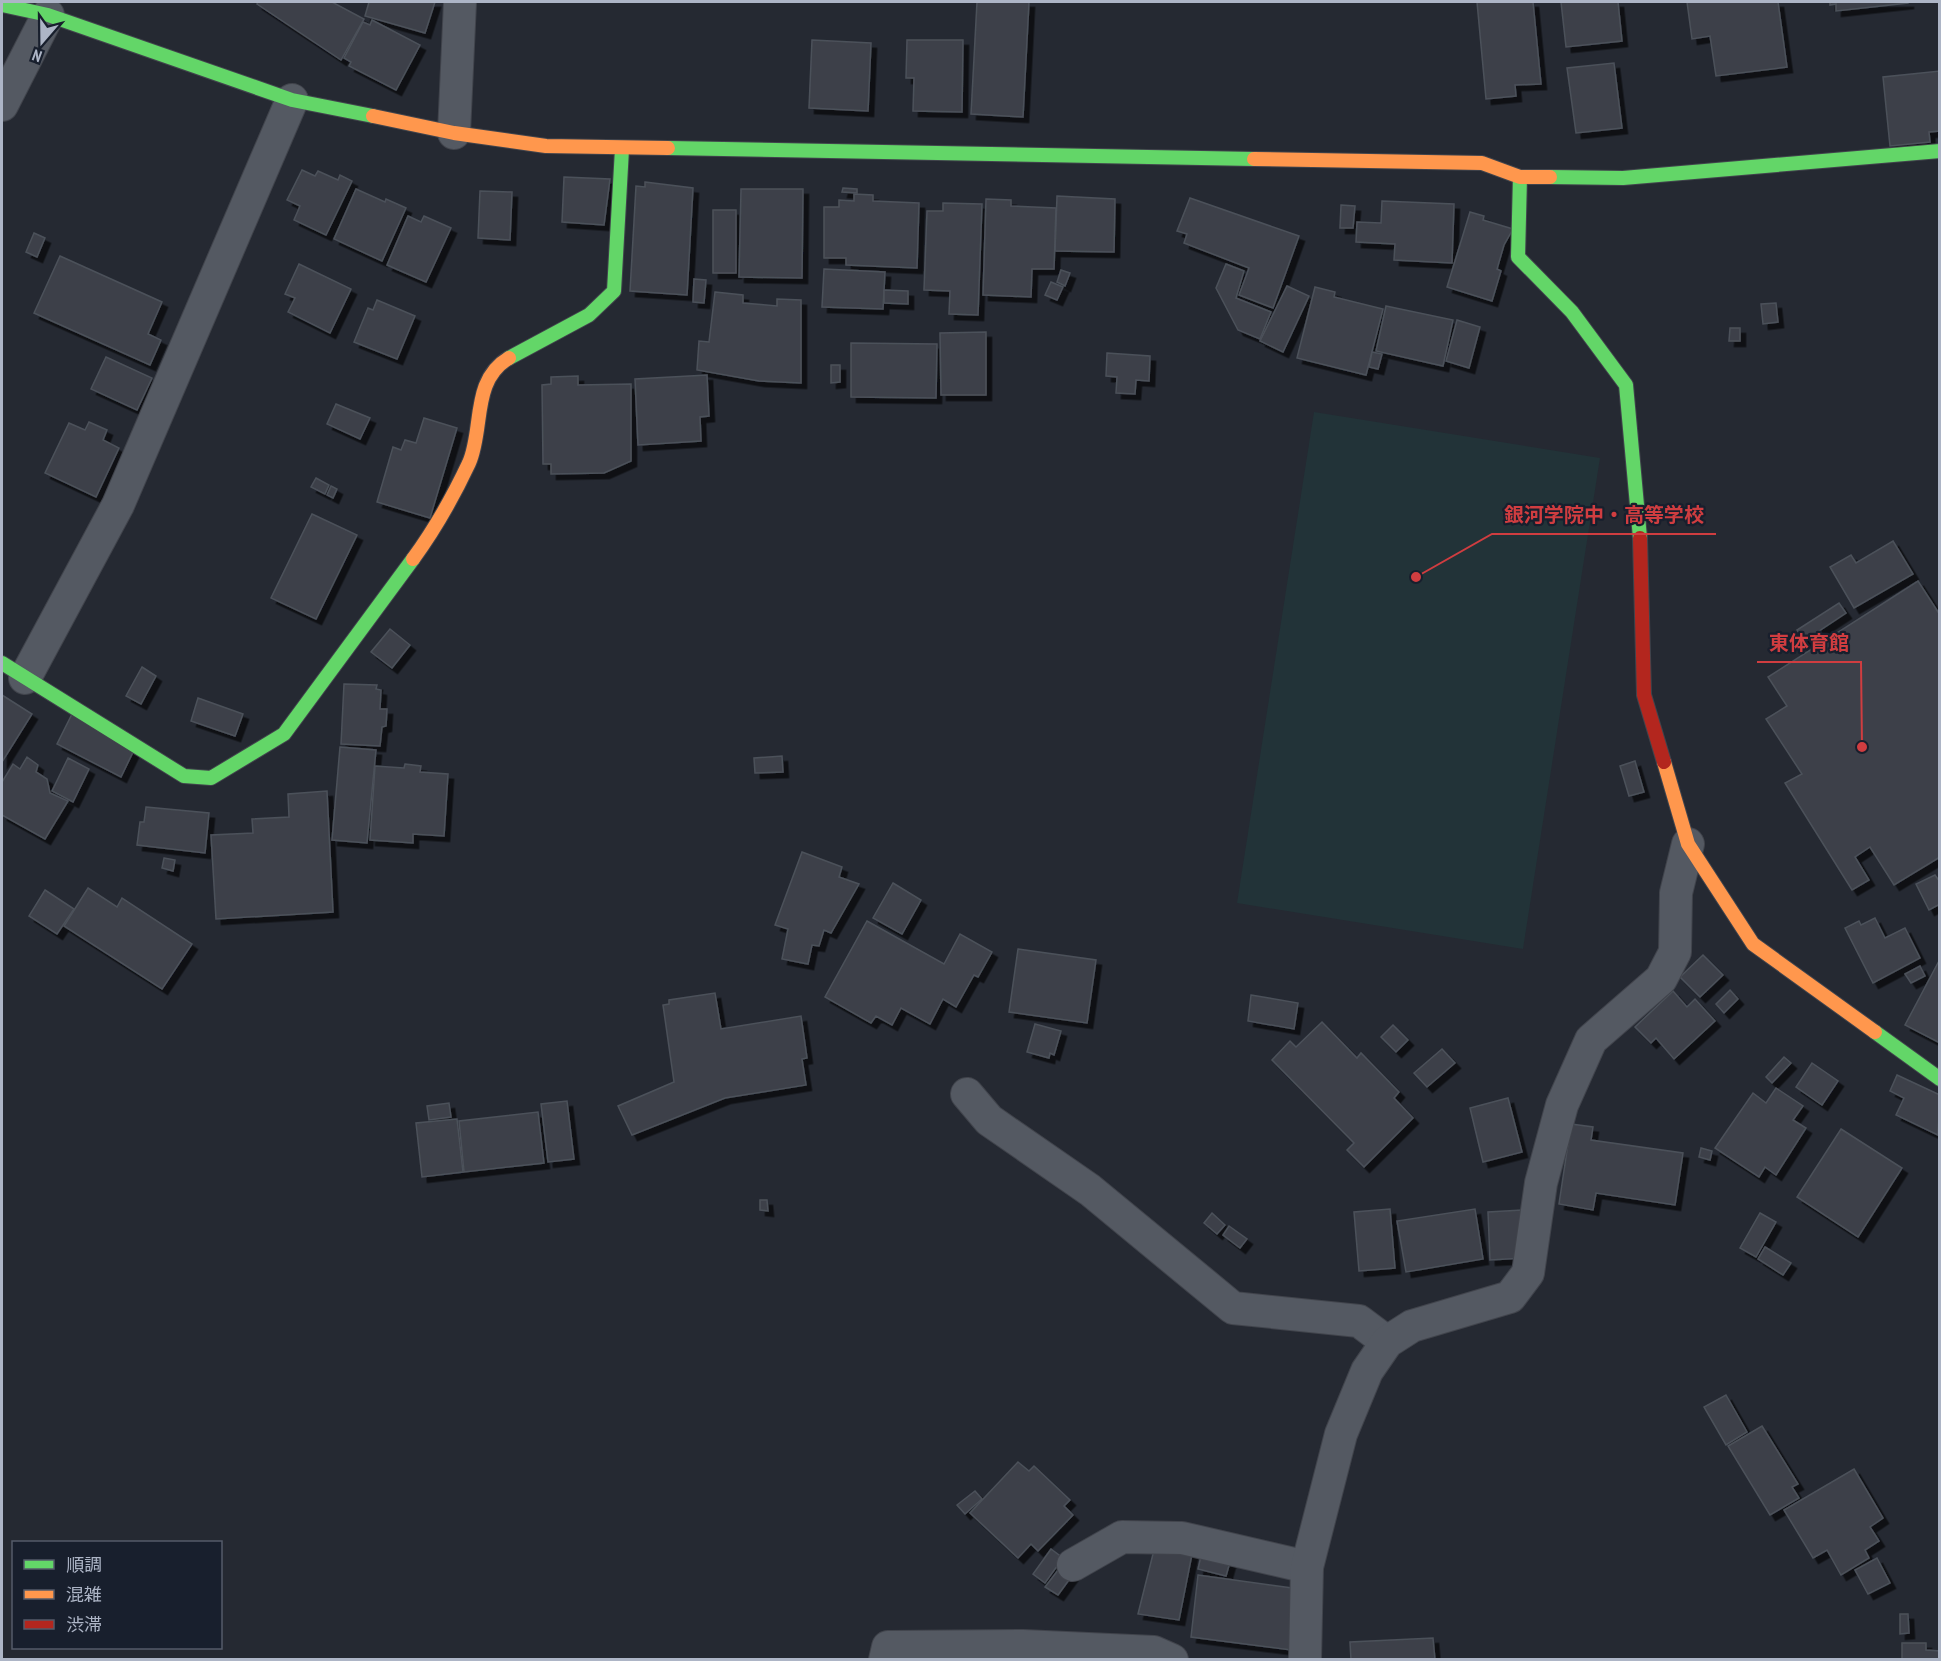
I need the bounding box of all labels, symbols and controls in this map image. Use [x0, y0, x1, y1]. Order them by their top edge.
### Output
north arrow [12, 12, 72, 72]
text: N [29, 45, 44, 67]
callout: 銀河学院中・高等学校 [1492, 496, 1716, 534]
text: 銀河学院中・高等学校 [1504, 502, 1704, 528]
callout: 東体育館 [1757, 624, 1861, 662]
text: 東体育館 [1769, 630, 1849, 656]
legend [12, 1541, 222, 1649]
text: 順調 [66, 1553, 102, 1576]
text: 混雑 [66, 1583, 102, 1606]
text: 渋滞 [66, 1613, 102, 1636]

